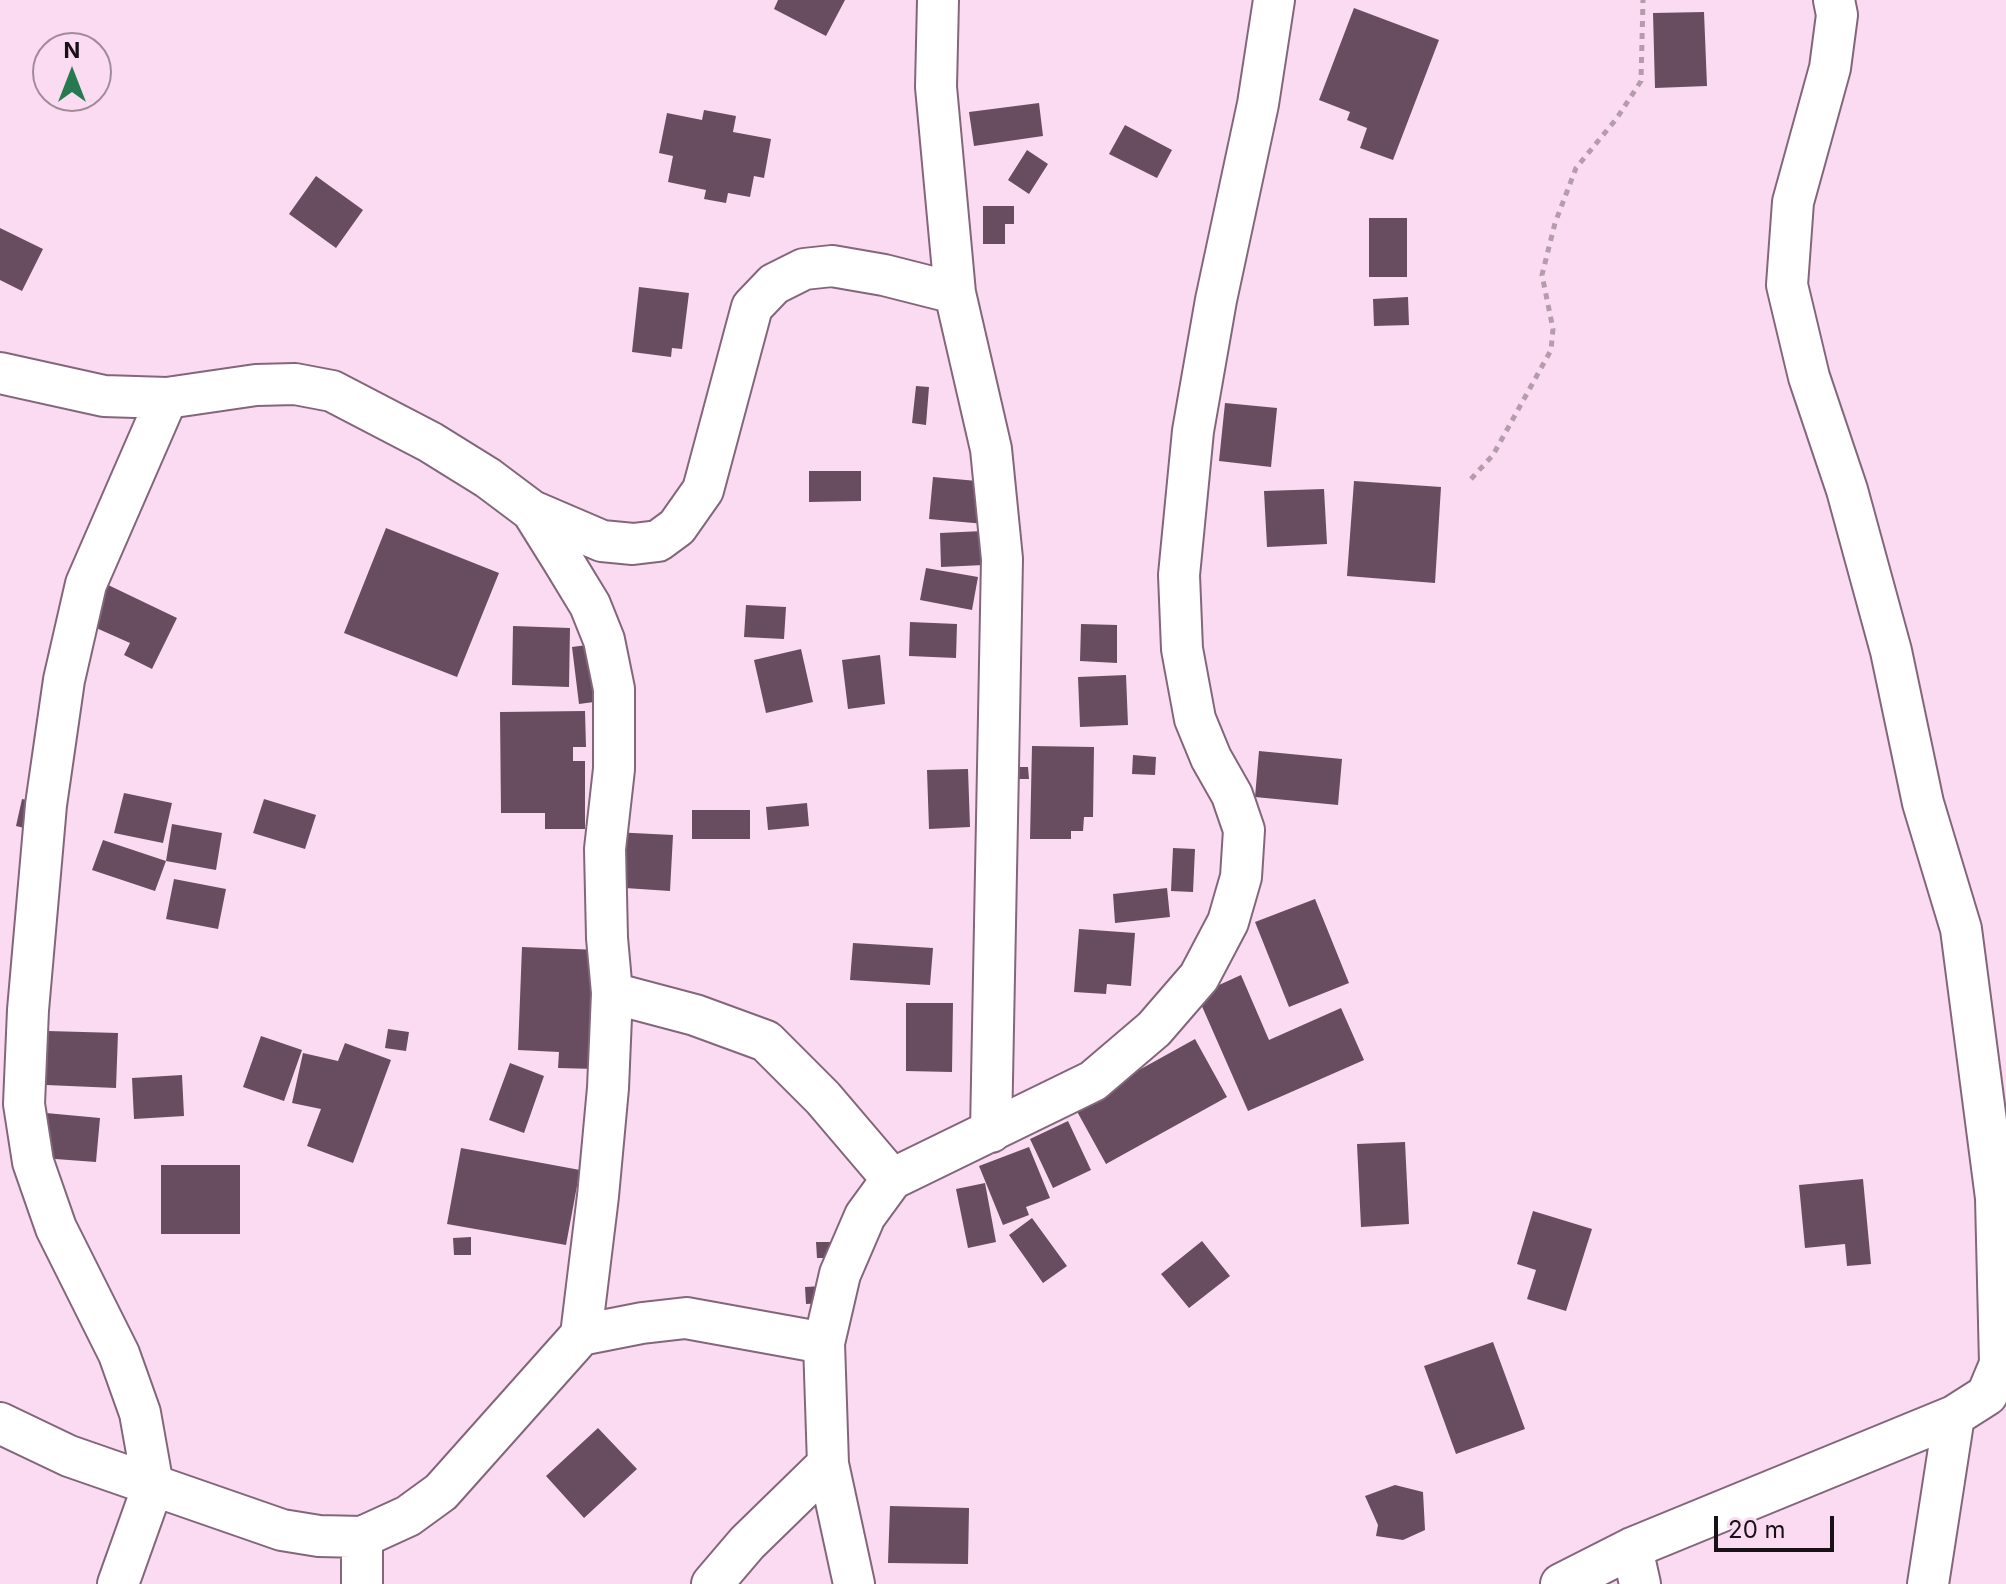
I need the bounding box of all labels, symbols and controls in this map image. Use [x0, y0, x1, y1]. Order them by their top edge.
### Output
north arrow [32, 32, 112, 112]
text: N [64, 37, 80, 63]
scale bar [1718, 1500, 1838, 1550]
text: 20 m [1728, 1515, 1786, 1544]

